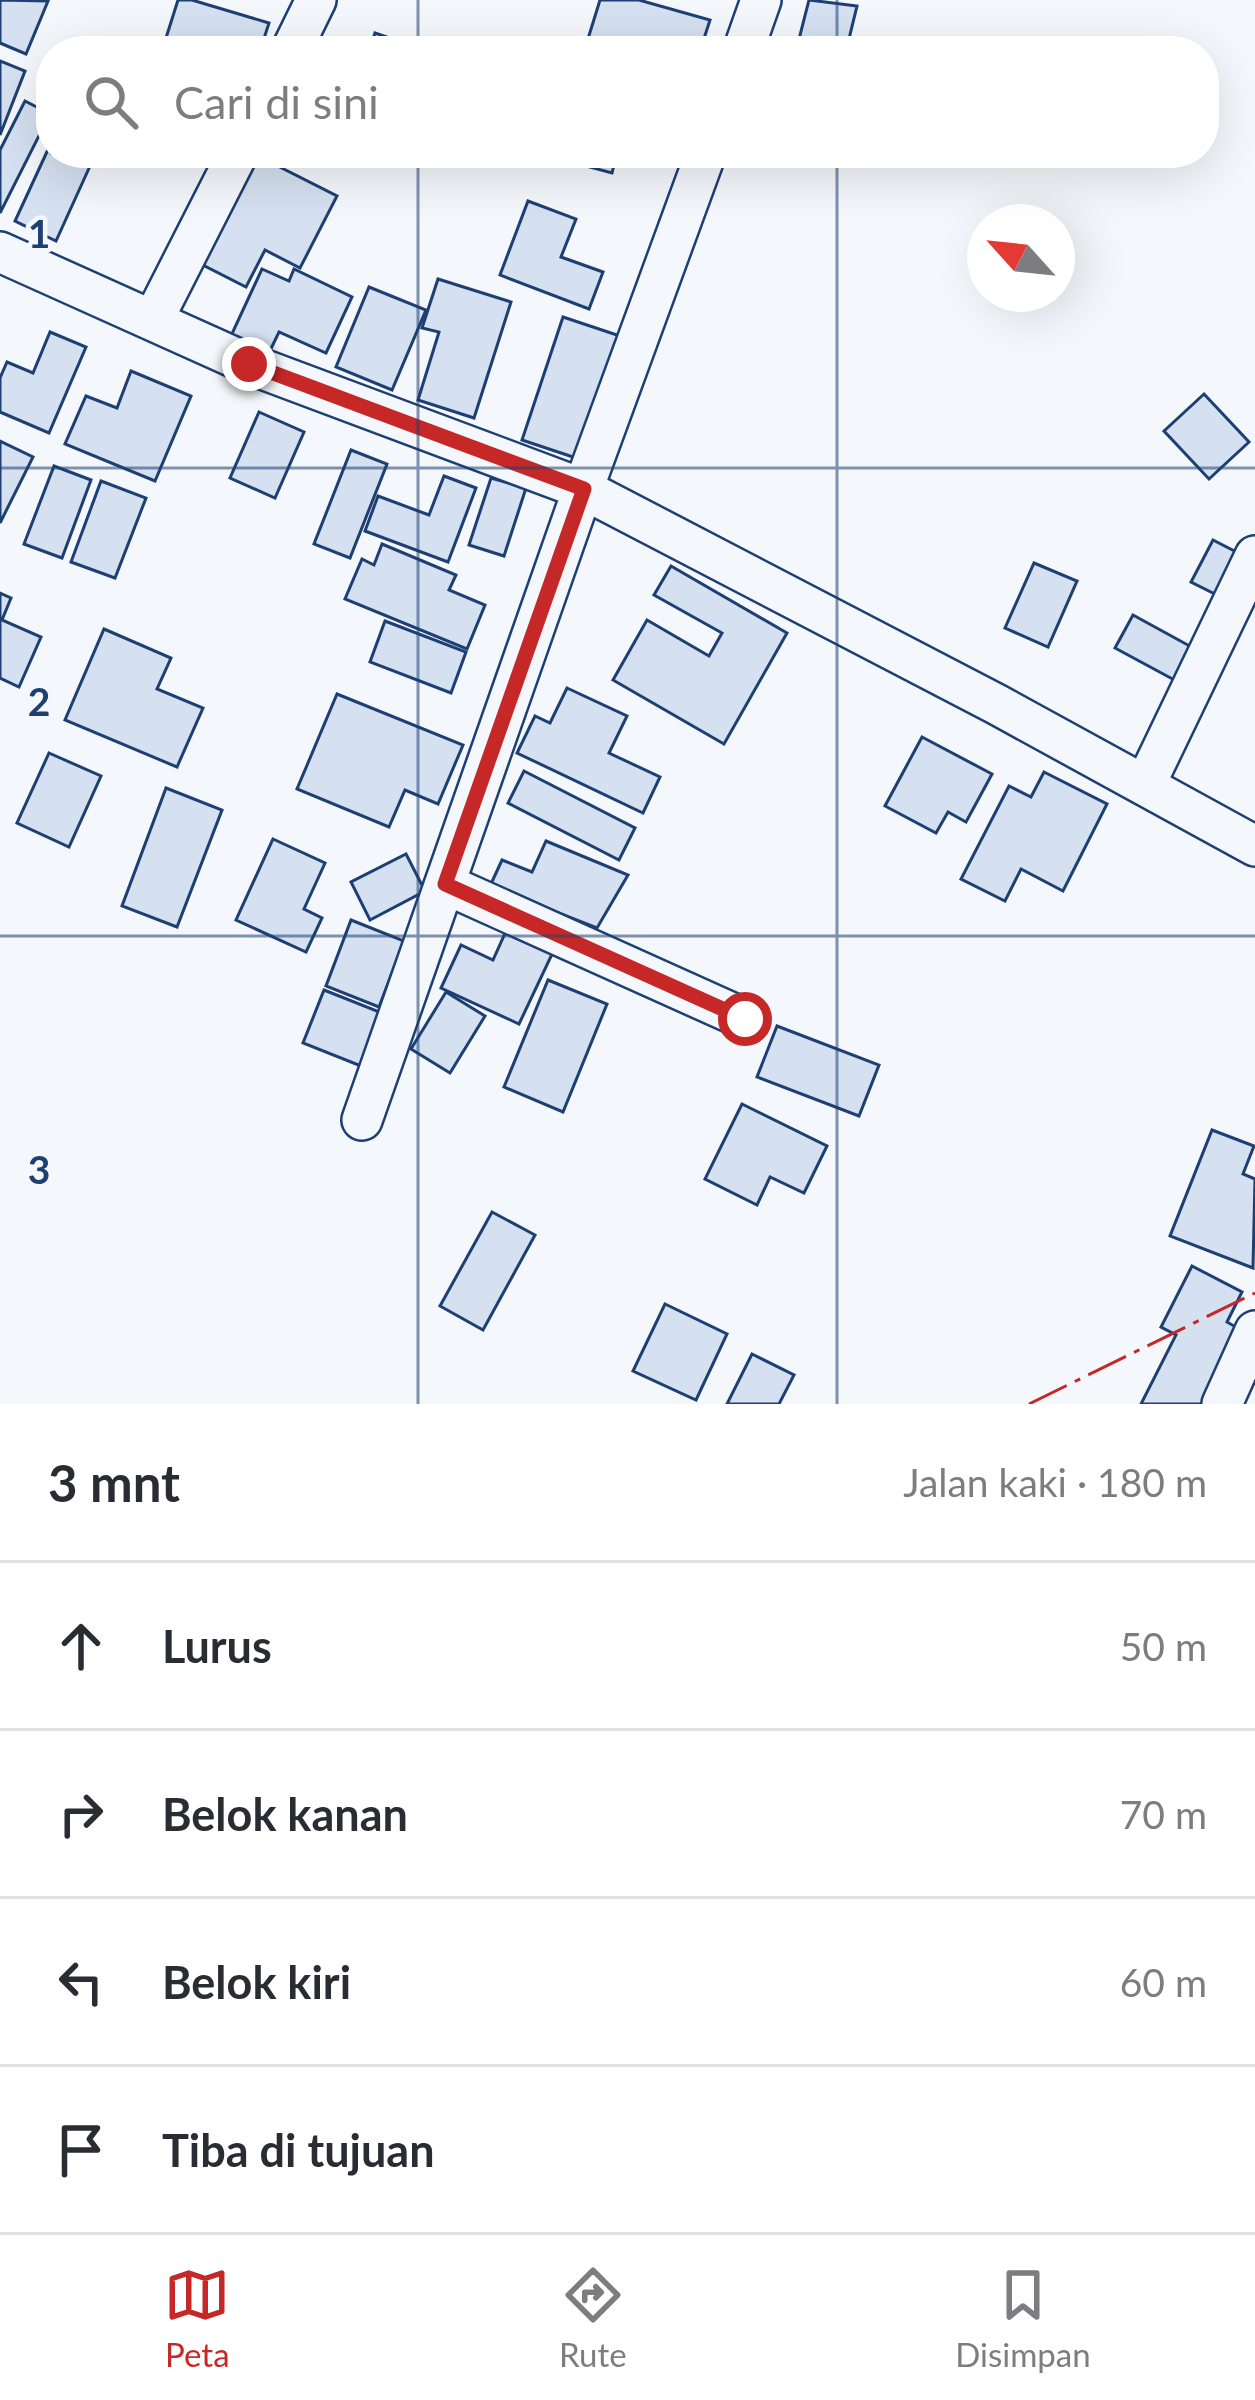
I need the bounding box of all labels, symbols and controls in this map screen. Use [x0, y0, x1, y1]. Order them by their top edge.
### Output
search box [36, 36, 1219, 168]
icon: search [78, 69, 144, 135]
text: Cari di sini [174, 75, 379, 129]
north arrow [967, 204, 1075, 312]
text: 1 [28, 210, 50, 256]
route end [222, 337, 276, 391]
text: 2 [28, 678, 50, 724]
route start [718, 992, 772, 1046]
text: 3 [28, 1146, 50, 1192]
text: 3 mnt [48, 1452, 180, 1513]
text: Jalan kaki · 180 m [903, 1459, 1207, 1505]
icon: ahead [48, 1613, 114, 1679]
text: Lurus [162, 1619, 272, 1673]
text: 50 m [1120, 1623, 1207, 1669]
icon: right [48, 1781, 114, 1847]
text: Belok kanan [162, 1787, 408, 1841]
text: 70 m [1120, 1791, 1207, 1837]
icon: left [48, 1949, 114, 2015]
text: Belok kiri [162, 1955, 351, 2009]
text: 60 m [1120, 1959, 1207, 2005]
icon: arrive [48, 2117, 114, 2183]
text: Tiba di tujuan [162, 2123, 435, 2177]
tab: Peta [164, 2262, 230, 2374]
tab: Rute [559, 2262, 627, 2374]
tab: Disimpan [955, 2262, 1091, 2374]

